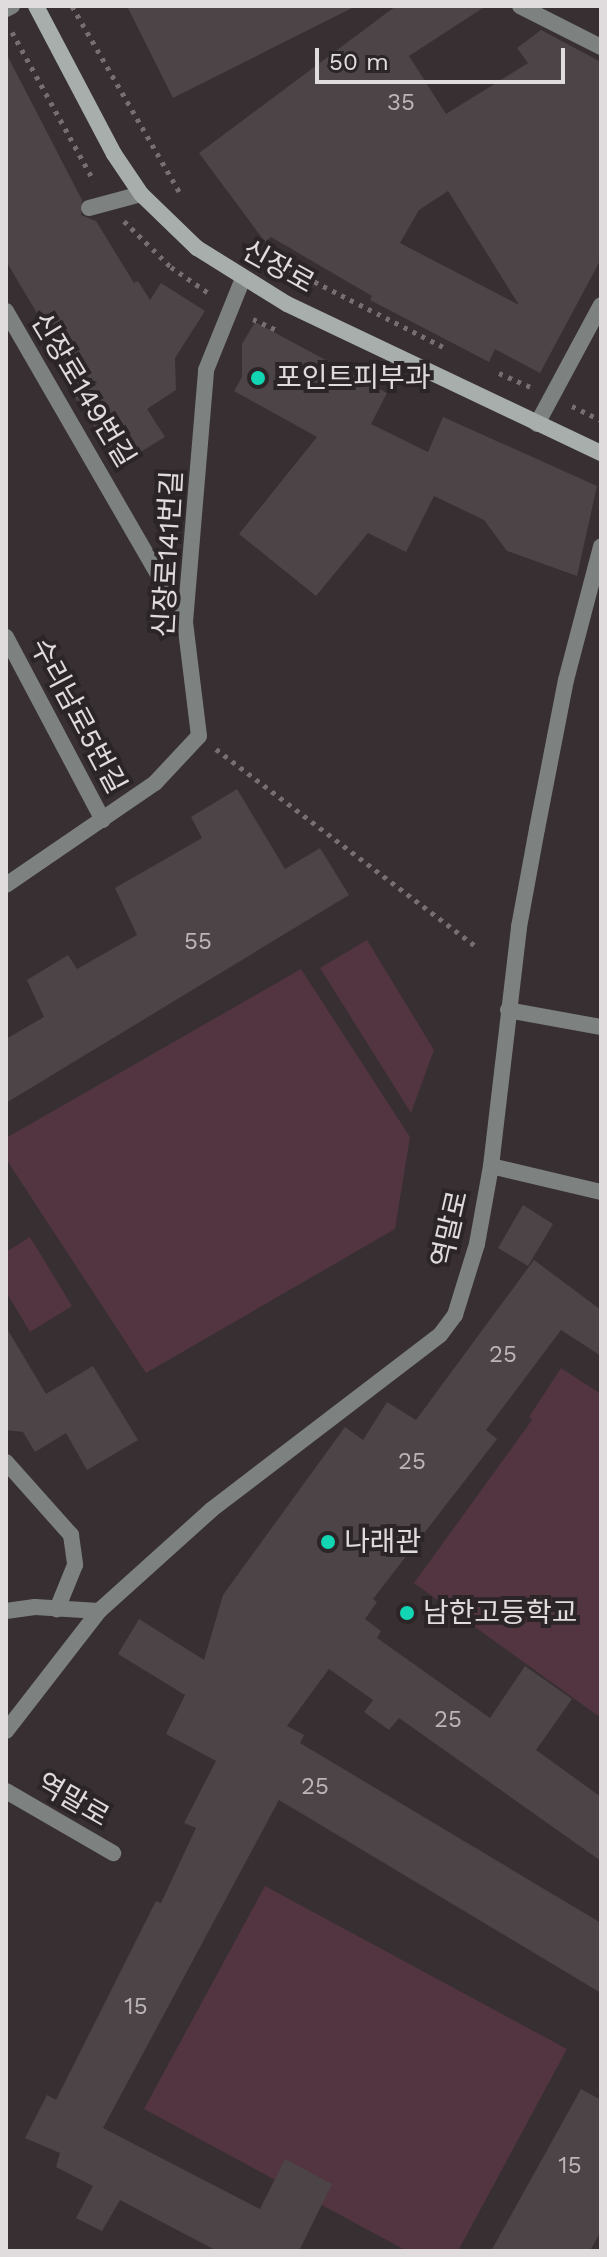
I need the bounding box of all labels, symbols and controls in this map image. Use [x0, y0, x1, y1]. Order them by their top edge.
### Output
scale bar [319, 32, 569, 82]
text: 50 m [329, 48, 389, 76]
house number: 35 [387, 89, 415, 117]
street label: 신장로 [236, 234, 320, 300]
street label: 신장로149번길 [24, 307, 142, 473]
place label: 포인트피부과 [276, 361, 431, 395]
marker: 포인트피부과 [247, 367, 269, 389]
street label: 신장로141번길 [147, 470, 189, 638]
street label: 수리남로5번길 [23, 633, 133, 799]
house number: 55 [184, 928, 212, 956]
street label: 역말로 [425, 1188, 475, 1270]
house number: 25 [489, 1341, 517, 1369]
house number: 25 [398, 1448, 426, 1476]
place label: 나래관 [344, 1525, 421, 1559]
marker: 나래관 [319, 1533, 337, 1551]
place label: 남한고등학교 [423, 1596, 578, 1630]
marker: 남한고등학교 [398, 1604, 416, 1622]
house number: 25 [434, 1706, 462, 1734]
street label: 역말로 [31, 1766, 115, 1834]
house number: 25 [301, 1773, 329, 1801]
house number: 15 [124, 1993, 148, 2021]
house number: 15 [558, 2152, 582, 2180]

